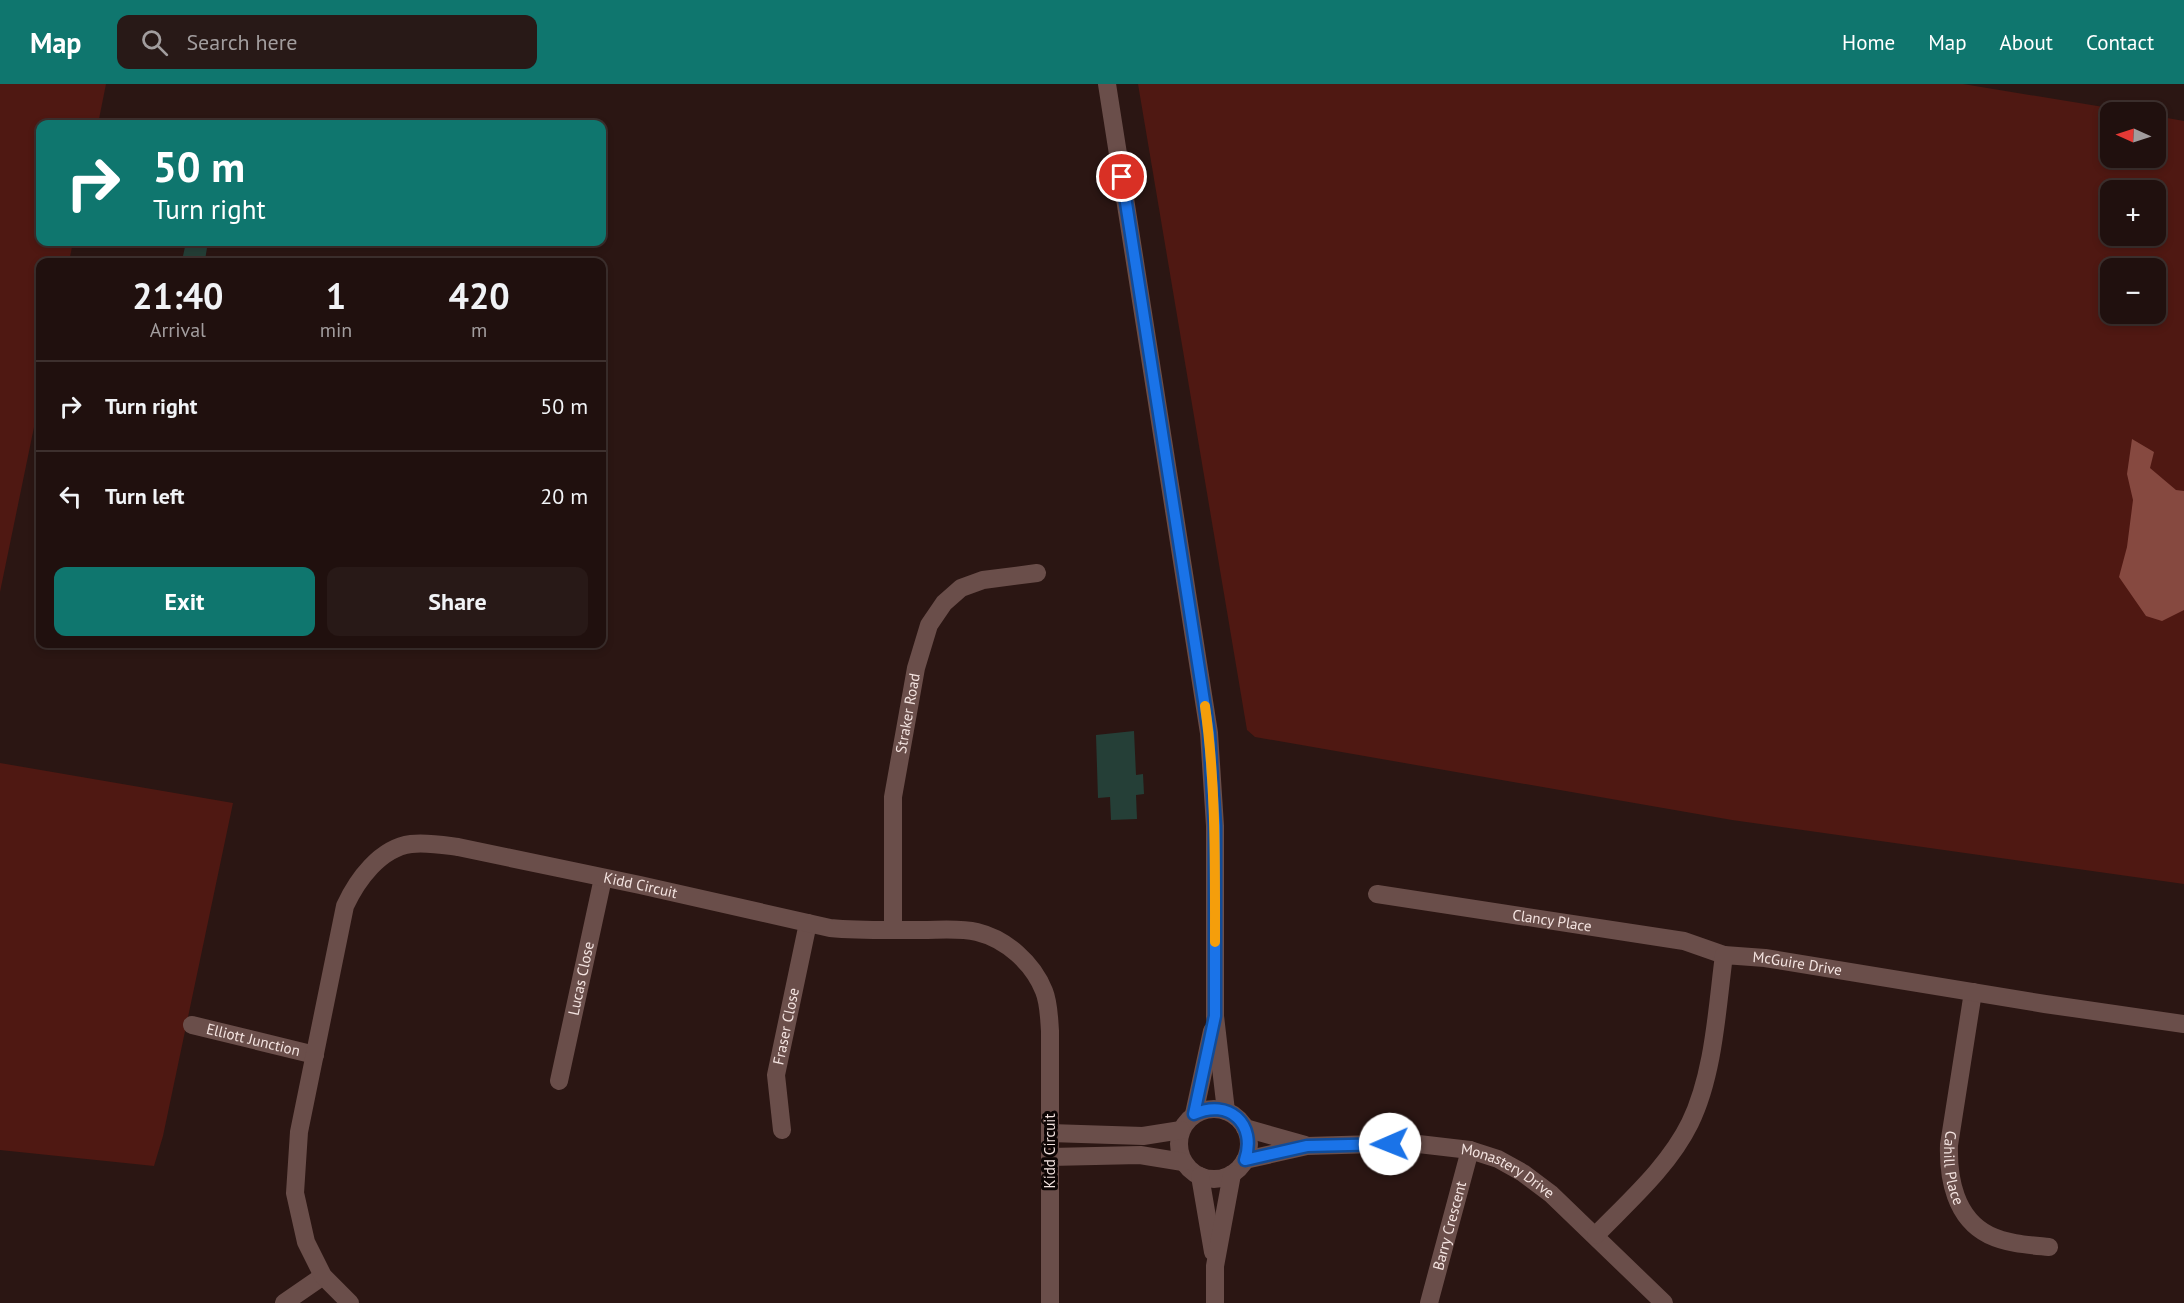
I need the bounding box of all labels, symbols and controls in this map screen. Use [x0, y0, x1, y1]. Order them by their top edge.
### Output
search box [117, 15, 537, 69]
text: Map [30, 24, 81, 61]
icon: search [138, 26, 171, 59]
text: Search here [186, 28, 297, 56]
text: Home [1842, 29, 1895, 56]
text: Map [1928, 29, 1967, 56]
text: About [2000, 29, 2053, 56]
text: Contact [2086, 29, 2154, 56]
north arrow [2100, 102, 2166, 168]
map controls [2100, 102, 2166, 324]
text: 50 m [153, 139, 245, 194]
icon: right [54, 144, 132, 222]
pin [1096, 151, 1147, 202]
icon: arrive [1105, 160, 1138, 193]
button: + [2100, 180, 2166, 246]
text: Turn right [153, 192, 266, 226]
button: − [2100, 258, 2166, 324]
text: 21:40 [132, 272, 224, 319]
text: 1 [326, 272, 346, 319]
text: 420 [449, 272, 510, 319]
text: Arrival [150, 317, 206, 343]
text: min [320, 317, 352, 343]
text: m [471, 317, 487, 343]
icon: right [54, 390, 87, 423]
text: Turn right [105, 392, 197, 420]
text: 50 m [540, 392, 588, 420]
icon: left [54, 480, 87, 513]
text: Turn left [105, 482, 185, 510]
text: 20 m [540, 482, 588, 510]
button: Exit [54, 567, 315, 636]
button: Share [327, 567, 588, 636]
street label: Straker Road [891, 672, 924, 755]
street label: Kidd Circuit [602, 868, 679, 902]
street label: Clancy Place [1511, 905, 1593, 936]
street label: Lucas Close [564, 940, 598, 1017]
street label: McGuire Drive [1752, 947, 1844, 980]
street label: Fraser Close [768, 986, 803, 1067]
street label: Elliott Junction [204, 1019, 302, 1060]
position arrow [1358, 1112, 1422, 1176]
street label: Kidd Circuit [1040, 1114, 1059, 1188]
street label: Cahill Place [1940, 1129, 1968, 1208]
street label: Monastery Drive [1460, 1139, 1558, 1202]
street label: Barry Crescent [1428, 1179, 1470, 1272]

